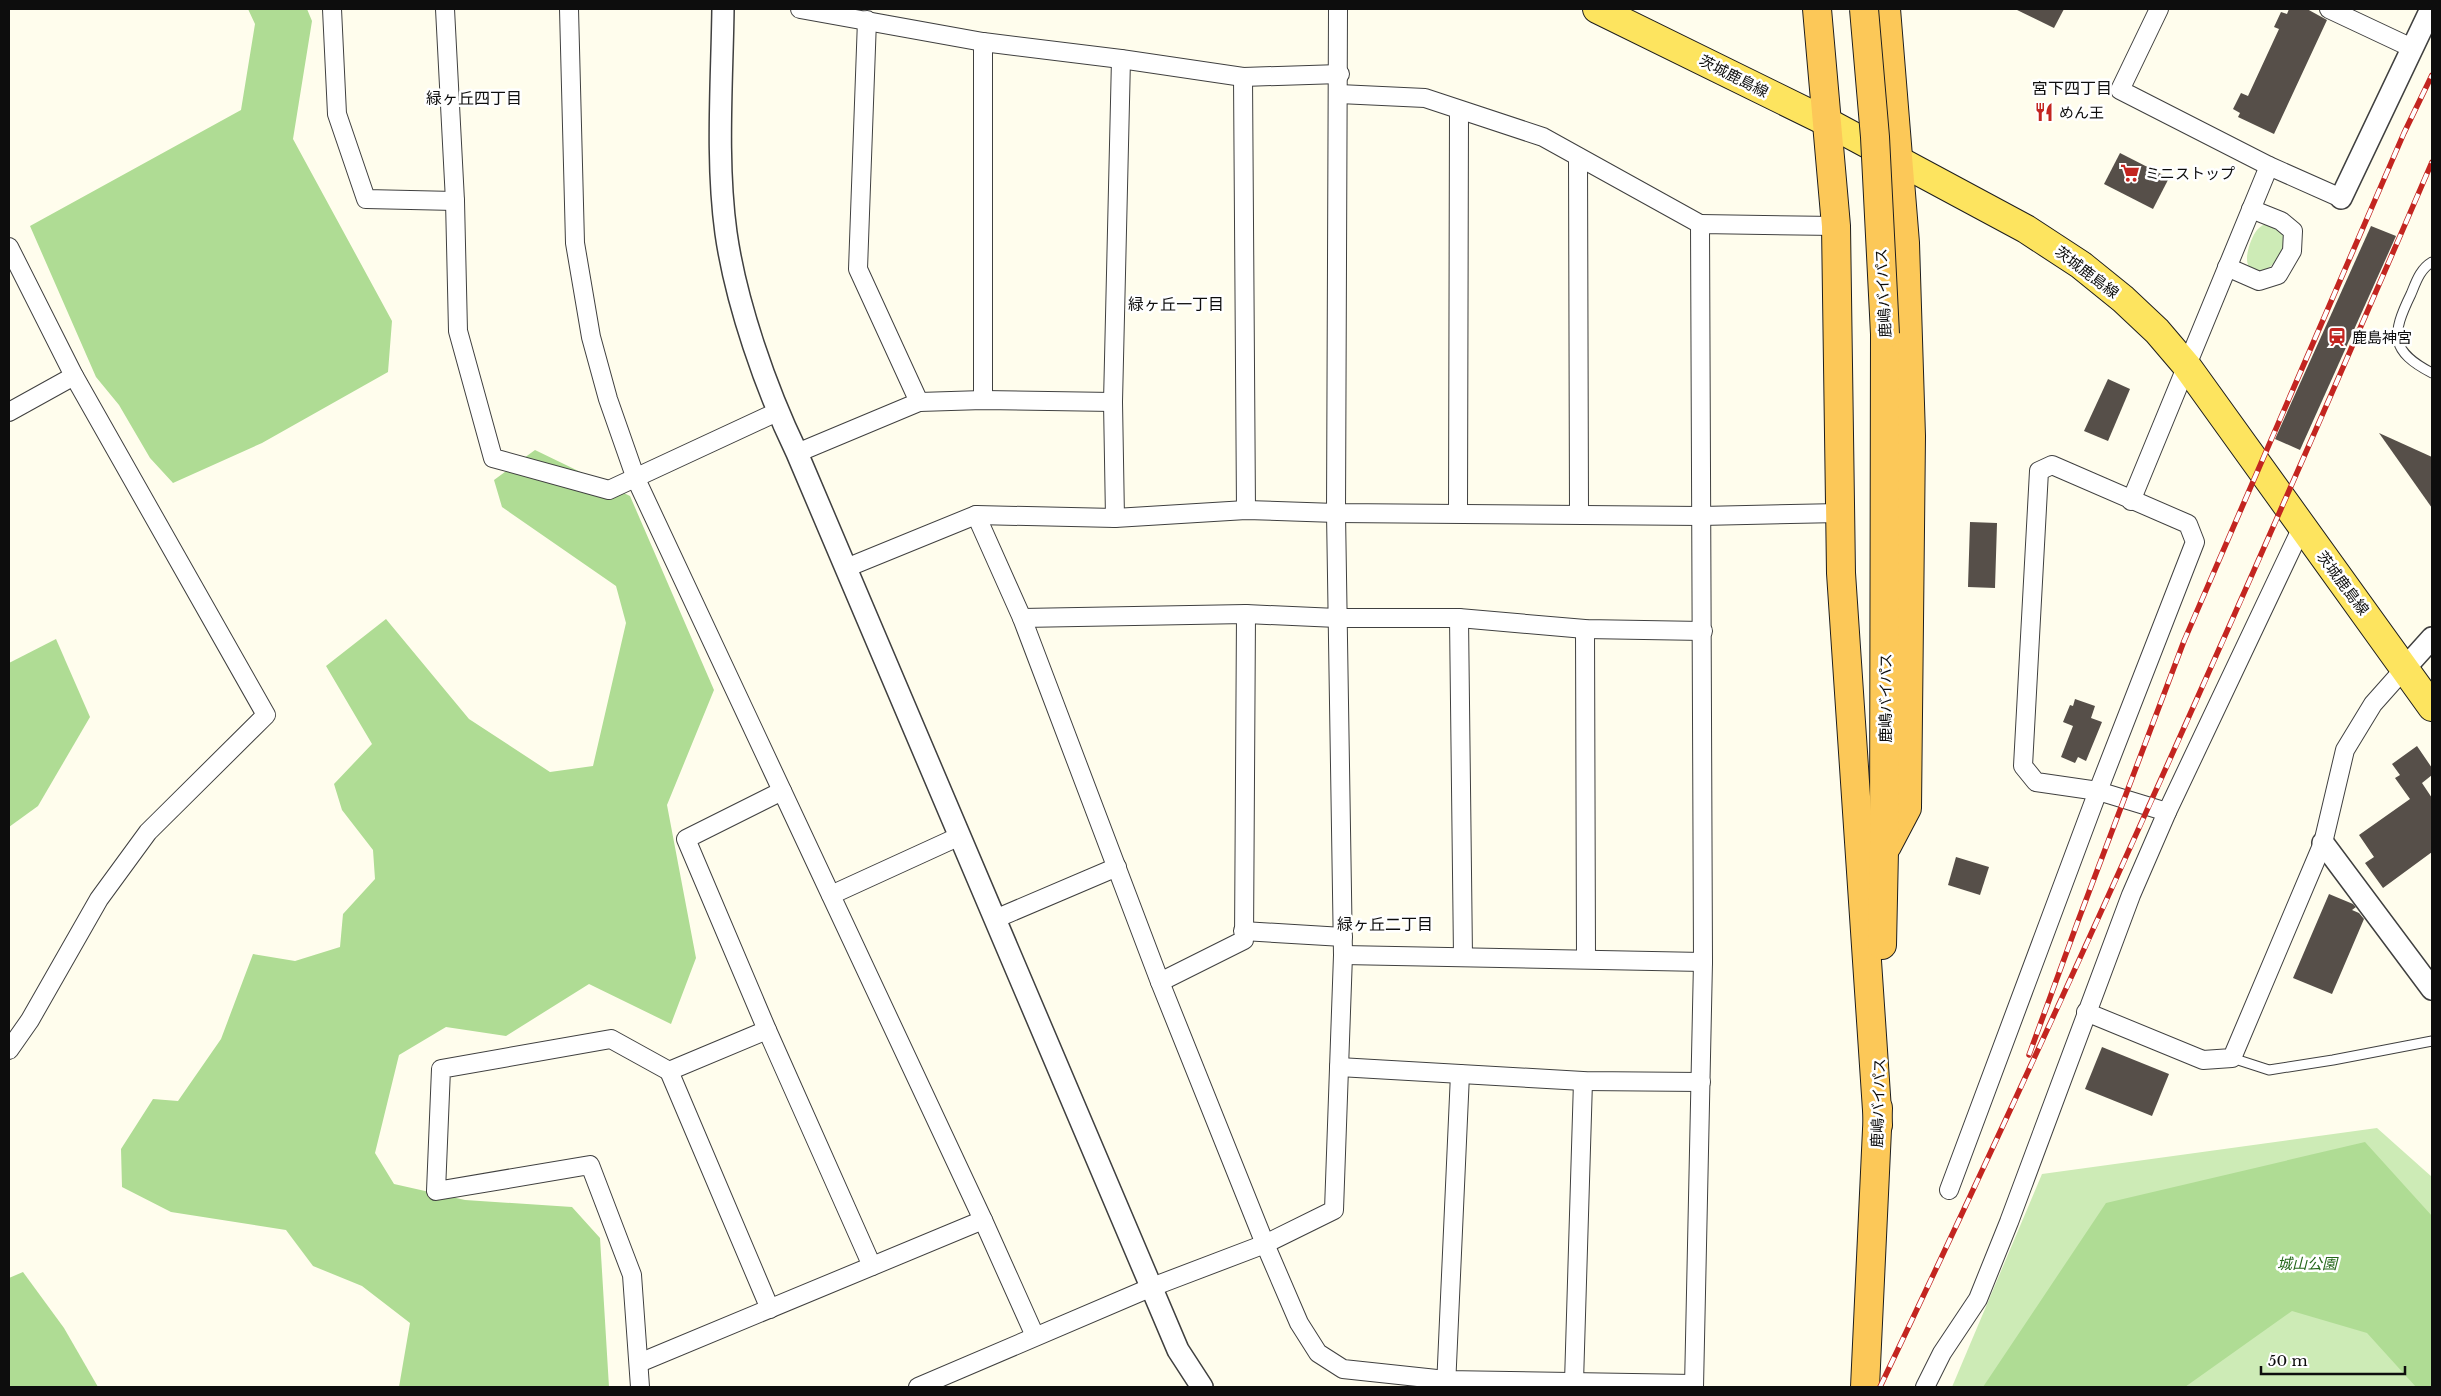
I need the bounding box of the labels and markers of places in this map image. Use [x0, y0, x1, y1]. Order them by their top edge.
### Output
restaurant icon: めん王 [2033, 101, 2055, 123]
place label: めん王 [2059, 103, 2104, 122]
supermarket icon: ミニストップ [2119, 162, 2141, 184]
place label: ミニストップ [2145, 164, 2235, 183]
station icon: 鹿島神宮 [2326, 326, 2348, 348]
place label: 鹿島神宮 [2352, 328, 2412, 347]

